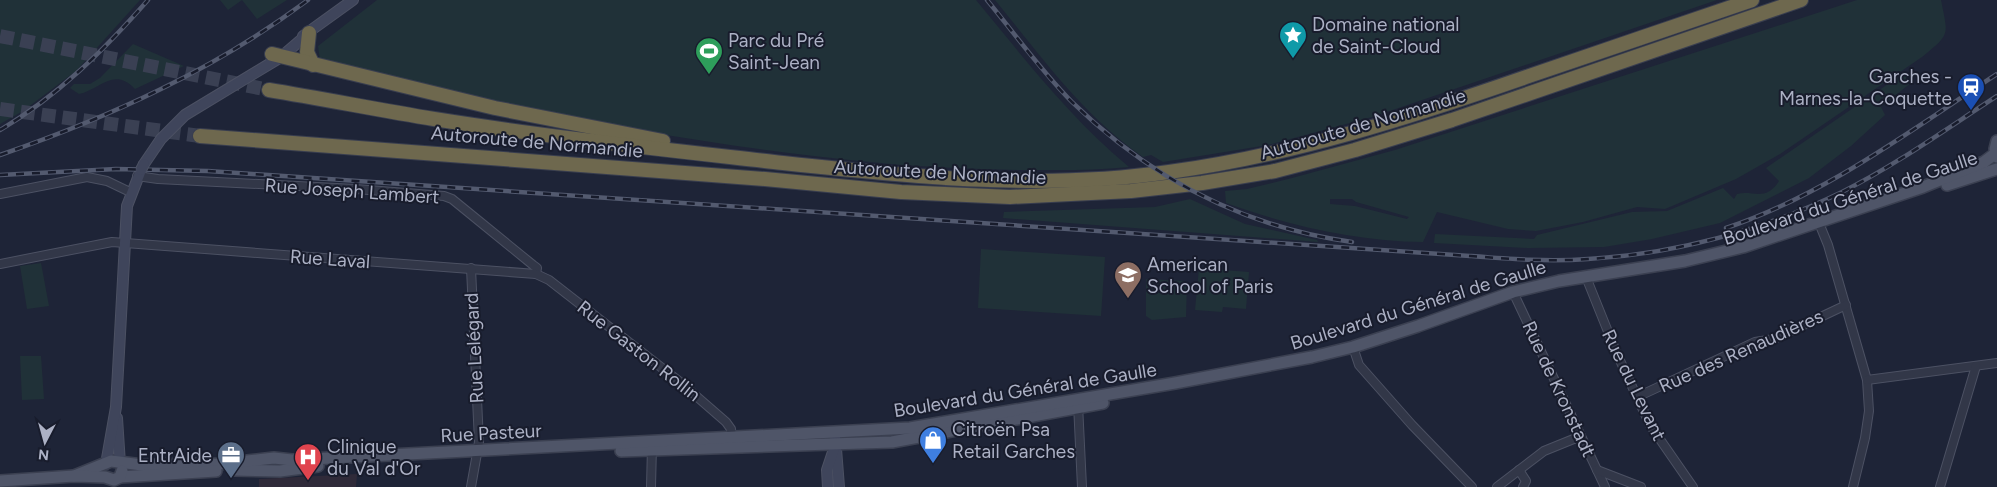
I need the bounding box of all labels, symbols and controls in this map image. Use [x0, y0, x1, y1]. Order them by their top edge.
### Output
place label: Domaine national de Saint-Cloud [1312, 13, 1459, 58]
place icon: Domaine national de Saint-Cloud [1278, 20, 1308, 59]
place label: Parc du Pré Saint-Jean [728, 29, 824, 74]
sports icon: Parc du Pré Saint-Jean [694, 36, 724, 75]
place label: Garches - Marnes-la-Coquette [1779, 65, 1952, 110]
station icon: Garches - Marnes-la-Coquette [1956, 72, 1986, 111]
street label: Autoroute de Normandie [1258, 84, 1468, 164]
street label: Autoroute de Normandie [430, 121, 644, 163]
street label: Boulevard du Général de Gaulle [1720, 146, 1980, 250]
street label: Autoroute de Normandie [833, 155, 1047, 189]
street label: Rue Joseph Lambert [264, 173, 440, 209]
street label: Rue Laval [289, 245, 371, 273]
place label: American School of Paris [1147, 253, 1274, 298]
street label: Boulevard du Général de Gaulle [1287, 255, 1549, 355]
school or university icon: American School of Paris [1113, 260, 1143, 299]
street label: Rue Lelégard [460, 292, 488, 404]
street label: Rue Gaston Rollin [573, 296, 705, 406]
street label: Rue des Renaudières [1655, 304, 1827, 398]
street label: Rue de Kronstadt [1517, 317, 1601, 461]
street label: Rue du Levant [1597, 326, 1671, 444]
street label: Boulevard du Général de Gaulle [892, 358, 1158, 422]
north arrow [20, 417, 70, 467]
place label: Citroën Psa Retail Garches [952, 418, 1075, 463]
street label: Rue Pasteur [440, 419, 543, 447]
shop icon: Citroën Psa Retail Garches [918, 425, 948, 464]
place label: Clinique du Val d'Or [327, 435, 421, 480]
office icon: EntrAide [216, 440, 246, 479]
hospital icon: Clinique du Val d'Or [293, 442, 323, 481]
place label: EntrAide [138, 444, 212, 467]
text: N [37, 445, 50, 463]

